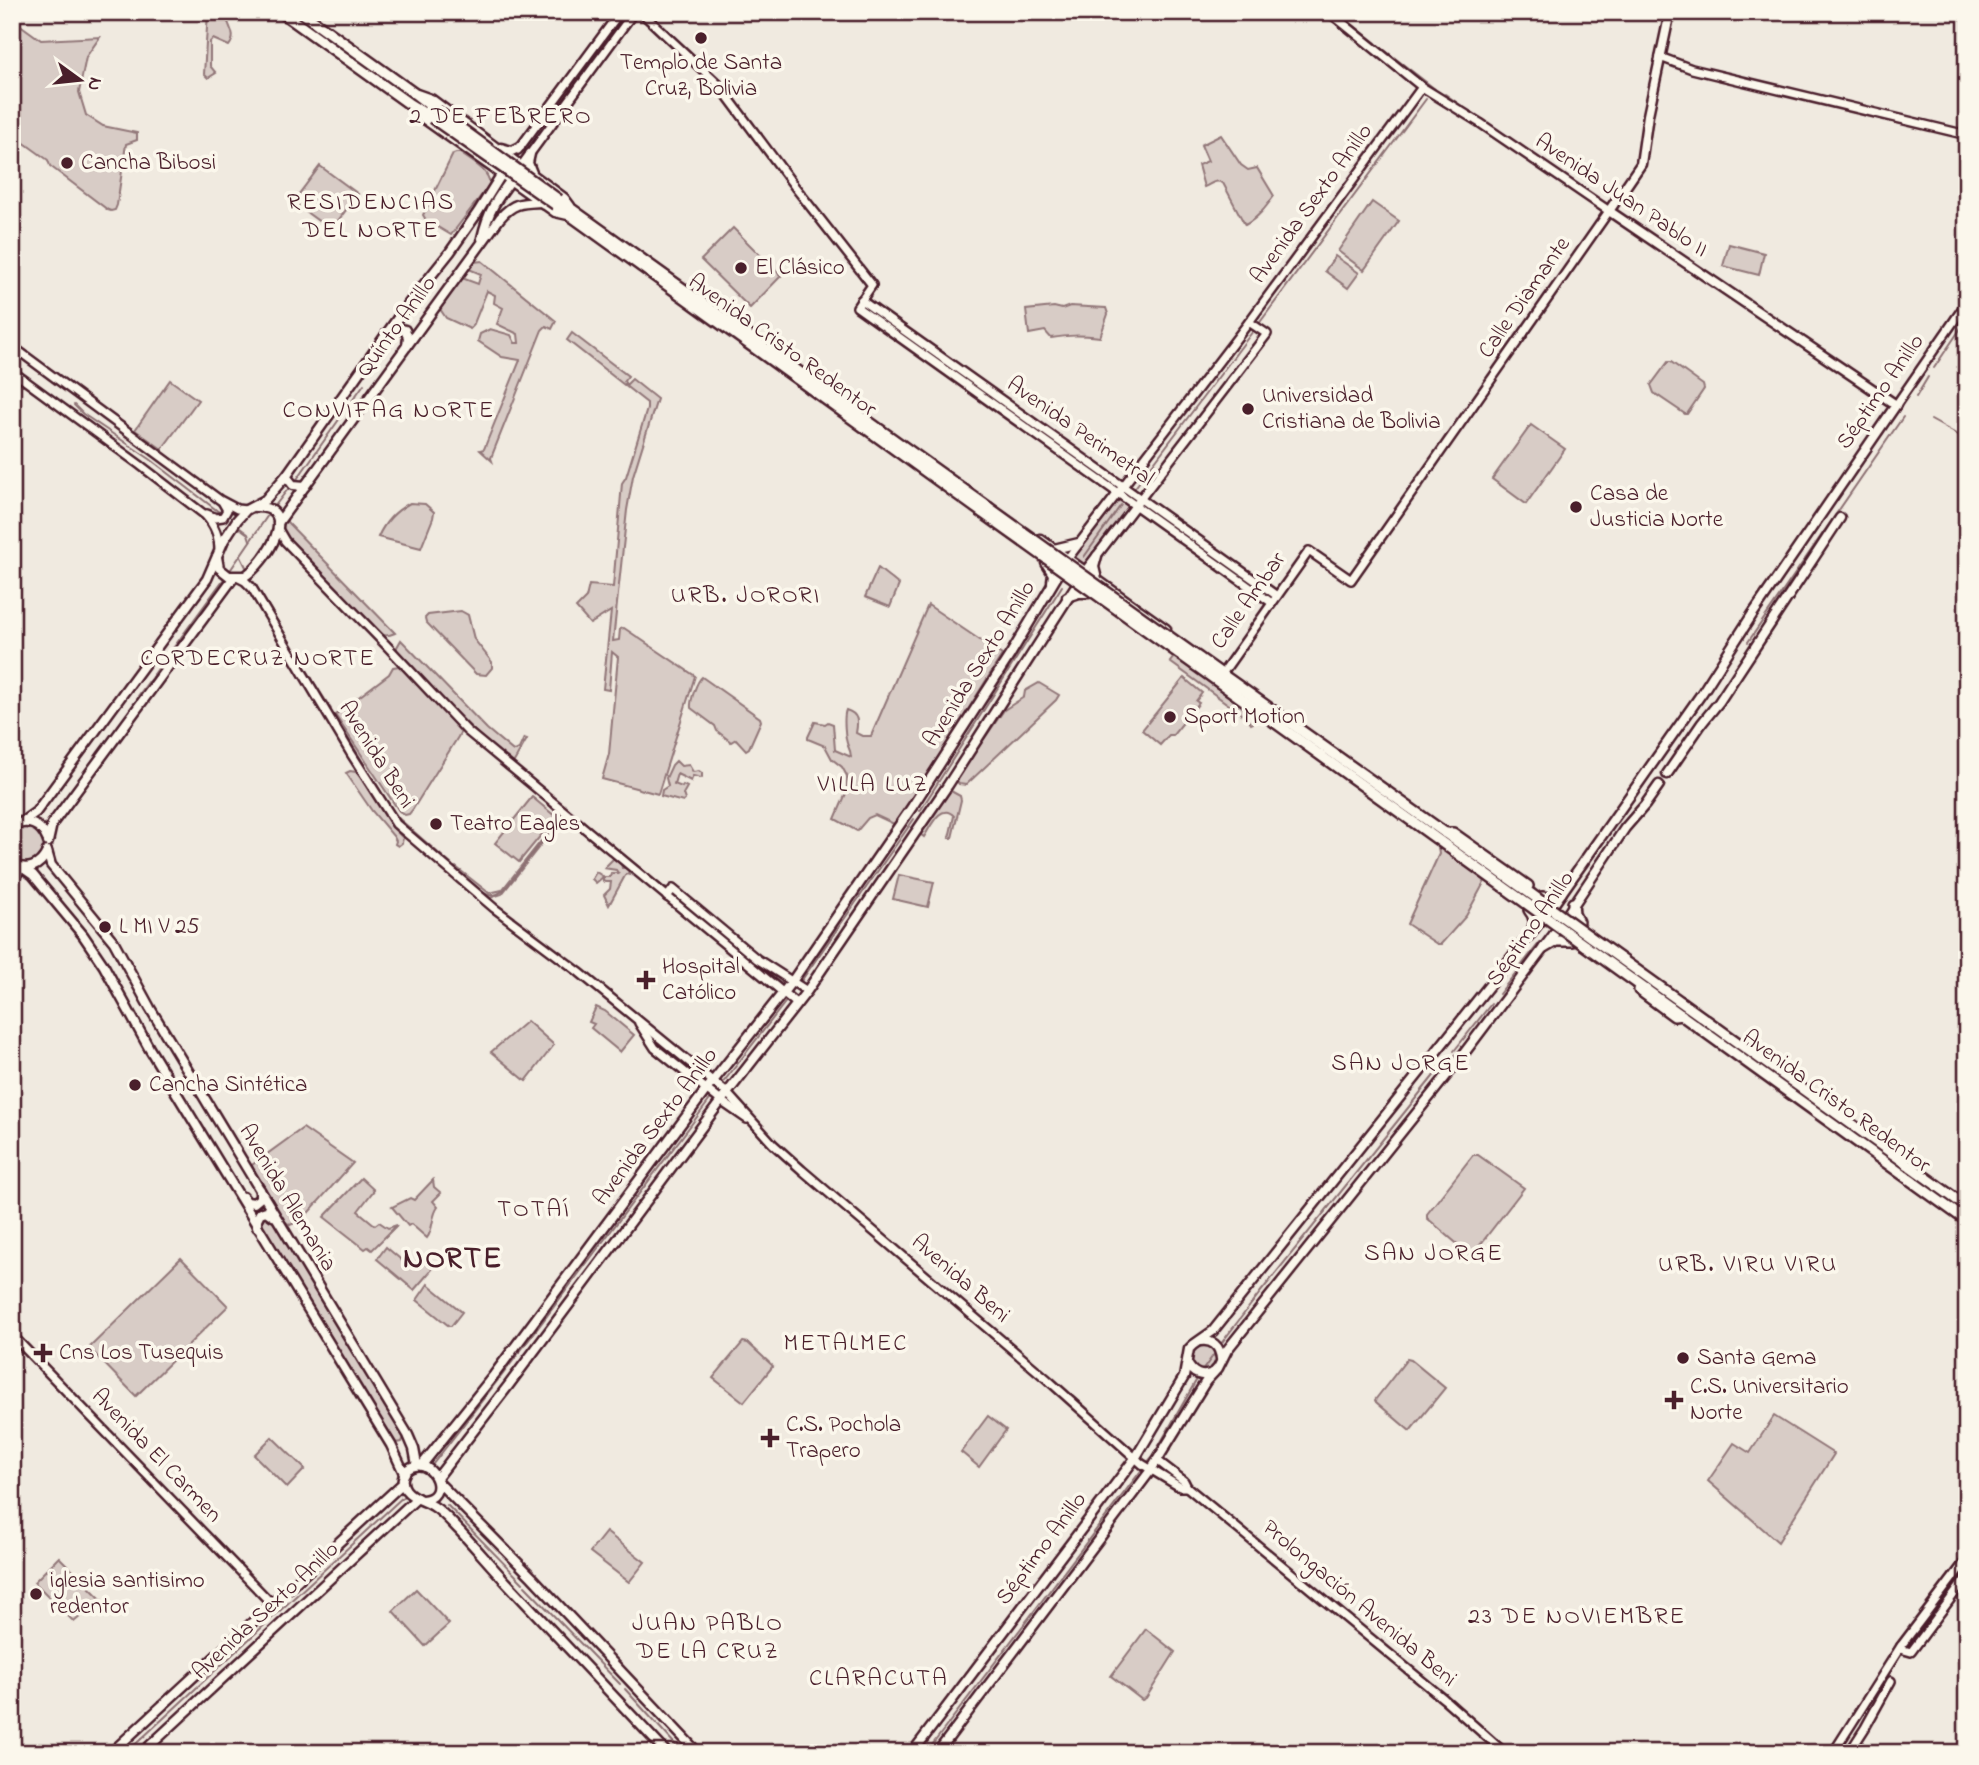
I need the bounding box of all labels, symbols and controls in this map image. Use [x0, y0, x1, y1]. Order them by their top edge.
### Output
marker: Templo de Santa Cruz, Bolivia [693, 30, 709, 46]
north arrow [46, 46, 116, 116]
place label: Templo de Santa Cruz, Bolivia [620, 47, 782, 106]
text: N [79, 74, 109, 94]
district label: 2 DE FEBRERO [409, 100, 593, 135]
street label: Avenida Sexto Anillo [1243, 117, 1381, 291]
street label: Avenida Juan Pablo II [1528, 126, 1714, 266]
place label: Cancha Bibosi [81, 147, 216, 180]
marker: Cancha Bibosi [59, 155, 75, 171]
district label: RESIDENCIAS DEL NORTE [287, 186, 455, 249]
street label: Calle Diamante [1471, 230, 1580, 366]
place label: El Clásico [755, 252, 845, 285]
marker: El Clásico [733, 260, 749, 276]
street label: Avenida Cristo Redentor [681, 266, 884, 426]
street label: Quinto Anillo [349, 269, 445, 384]
street label: Séptimo Anillo [1829, 327, 1933, 456]
street label: Avenida Perimetral [1000, 369, 1160, 495]
place label: Universidad Cristiana de Bolivia [1262, 380, 1441, 439]
district label: CONVIFAG NORTE [283, 394, 495, 429]
marker: Universidad Cristiana de Bolivia [1240, 401, 1256, 417]
place label: Casa de Justicia Norte [1590, 478, 1724, 537]
marker: Casa de Justicia Norte [1568, 499, 1584, 515]
street label: Calle Ambar [1203, 545, 1295, 657]
street label: Avenida Sexto Anillo [915, 574, 1045, 754]
district label: URB. JORORI [671, 579, 821, 614]
district label: CORDECRUZ NORTE [140, 642, 376, 677]
street label: Avenida Beni [330, 695, 422, 815]
place label: Sport Motion [1184, 701, 1305, 734]
marker: Sport Motion [1162, 709, 1178, 725]
district label: VILLA LUZ [816, 768, 929, 803]
place label: Teatro Eagles [450, 808, 580, 842]
marker: Teatro Eagles [428, 816, 444, 832]
street label: Séptimo Anillo [1479, 864, 1583, 993]
place label: L MI V 25 [119, 911, 200, 944]
marker: L MI V 25 [97, 919, 113, 935]
place label: Hospital Católico [662, 951, 740, 1010]
marker: Hospital Católico [636, 970, 656, 990]
street label: Avenida Cristo Redentor [1735, 1022, 1938, 1182]
street label: Avenida Sexto Anillo [585, 1041, 727, 1213]
district label: SAN JORGE [1331, 1047, 1471, 1082]
place label: Cancha Sintética [149, 1069, 307, 1102]
marker: Cancha Sintética [127, 1077, 143, 1093]
street label: Avenida Alemania [230, 1118, 344, 1278]
district label: TOTAÍ [497, 1193, 571, 1228]
street label: Avenida Beni [903, 1227, 1017, 1331]
district label: SAN JORGE [1364, 1237, 1504, 1272]
district label: NORTE [403, 1238, 503, 1282]
district label: URB. VIRU VIRU [1658, 1248, 1838, 1283]
district label: METALMEC [784, 1327, 908, 1362]
place label: Cns Los Tusequis [59, 1337, 224, 1370]
place label: Santa Gema [1697, 1342, 1816, 1375]
marker: Cns Los Tusequis [33, 1343, 53, 1363]
marker: Santa Gema [1675, 1350, 1691, 1366]
place label: C.S. Universitario Norte [1690, 1371, 1849, 1430]
street label: Avenida El Carmen [83, 1381, 229, 1531]
marker: C.S. Universitario Norte [1664, 1390, 1684, 1410]
place label: C.S. Pochola Trapero [786, 1409, 901, 1468]
marker: C.S. Pochola Trapero [760, 1428, 780, 1448]
street label: Séptimo Anillo [988, 1485, 1096, 1613]
street label: Prolongación Avenida Beni [1254, 1512, 1464, 1696]
street label: Avenida Sexto Anillo [185, 1534, 347, 1688]
place label: iglesia santisimo redentor [50, 1565, 205, 1624]
marker: iglesia santisimo redentor [28, 1586, 44, 1602]
district label: 23 DE NOVIEMBRE [1468, 1600, 1686, 1635]
district label: JUAN PABLO DE LA CRUZ [632, 1607, 784, 1670]
district label: CLARACUTA [809, 1662, 949, 1697]

